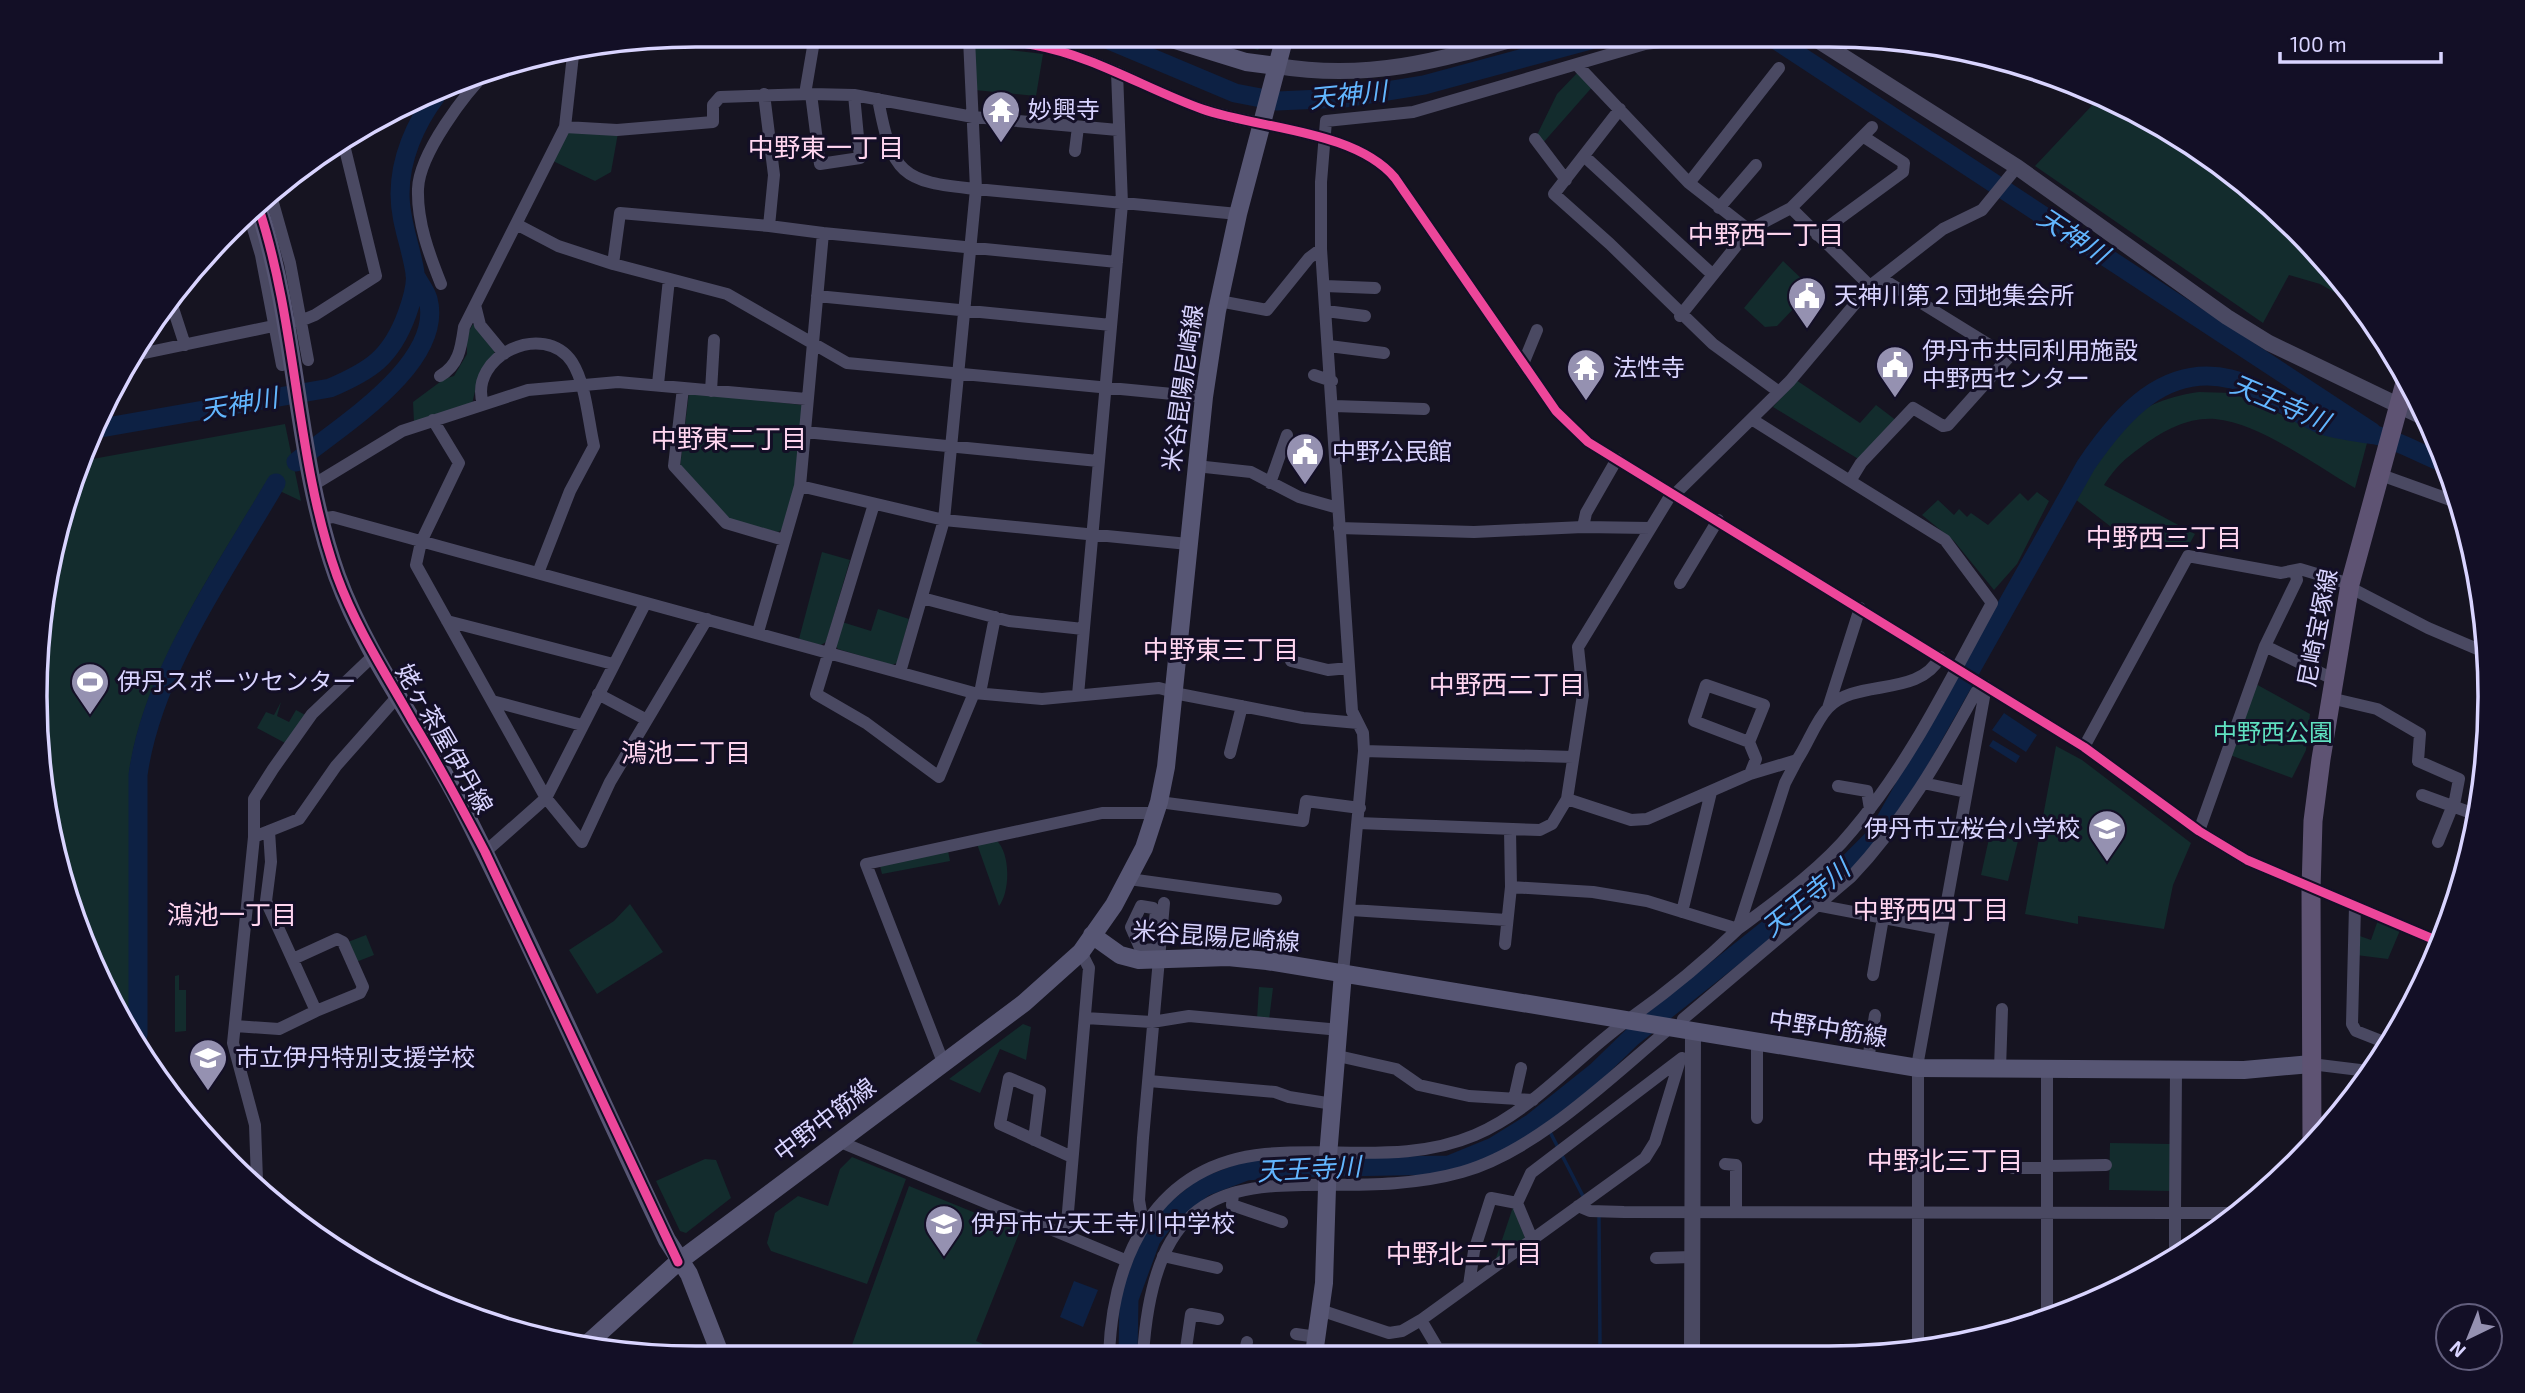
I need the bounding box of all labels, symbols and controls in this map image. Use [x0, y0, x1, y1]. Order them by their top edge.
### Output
scale bar [2280, 21, 2441, 65]
text: 100 m [2290, 31, 2347, 56]
water label: 天神川 [1307, 74, 1391, 113]
temple icon: 妙興寺 [980, 89, 1022, 144]
place label: 妙興寺 [1028, 94, 1100, 123]
district label: 中野東一丁目 [748, 131, 904, 162]
water label: 天神川 [2033, 200, 2117, 271]
district label: 中野西一丁目 [1688, 218, 1844, 249]
public building icon: 天神川第２団地集会所 [1786, 275, 1828, 330]
place label: 天神川第２団地集会所 [1834, 280, 2074, 309]
street label: 米谷昆陽尼崎線 [1155, 303, 1208, 473]
place label: 伊丹市共同利用施設 中野西センター [1922, 335, 2138, 392]
public building icon: 伊丹市共同利用施設 中野西センター [1874, 344, 1916, 399]
temple icon: 法性寺 [1565, 347, 1607, 402]
place label: 法性寺 [1613, 352, 1685, 381]
water label: 天王寺川 [2227, 367, 2337, 437]
water label: 天神川 [198, 380, 283, 425]
district label: 中野東二丁目 [651, 422, 807, 453]
public building icon: 中野公民館 [1284, 431, 1326, 486]
place label: 中野公民館 [1332, 436, 1452, 465]
district label: 中野西三丁目 [2086, 521, 2242, 552]
street label: 尼崎宝塚線 [2291, 566, 2342, 689]
district label: 中野東三丁目 [1143, 633, 1299, 664]
street label: 姥ヶ茶屋伊丹線 [391, 658, 500, 818]
sports icon: 伊丹スポーツセンター [69, 661, 111, 716]
place label: 伊丹スポーツセンター [117, 666, 357, 695]
district label: 中野西二丁目 [1429, 668, 1585, 699]
park label: 中野西公園 [2213, 717, 2333, 746]
district label: 鴻池二丁目 [621, 736, 751, 767]
school or university icon: 伊丹市立桜台小学校 [2086, 808, 2128, 863]
place label: 伊丹市立桜台小学校 [1864, 813, 2080, 842]
water label: 天王寺川 [1755, 850, 1858, 942]
district label: 中野西四丁目 [1853, 893, 2009, 924]
district label: 鴻池一丁目 [167, 898, 297, 929]
street label: 米谷昆陽尼崎線 [1131, 915, 1301, 956]
street label: 中野中筋線 [1767, 1004, 1890, 1051]
school or university icon: 市立伊丹特別支援学校 [187, 1037, 229, 1092]
place label: 市立伊丹特別支援学校 [235, 1042, 475, 1071]
street label: 中野中筋線 [767, 1071, 881, 1166]
district label: 中野北三丁目 [1867, 1144, 2023, 1175]
water label: 天王寺川 [1256, 1149, 1365, 1186]
school or university icon: 伊丹市立天王寺川中学校 [923, 1203, 965, 1258]
place label: 伊丹市立天王寺川中学校 [971, 1208, 1235, 1237]
district label: 中野北二丁目 [1386, 1237, 1542, 1268]
north arrow [2434, 1302, 2504, 1372]
text: N [2444, 1337, 2470, 1363]

